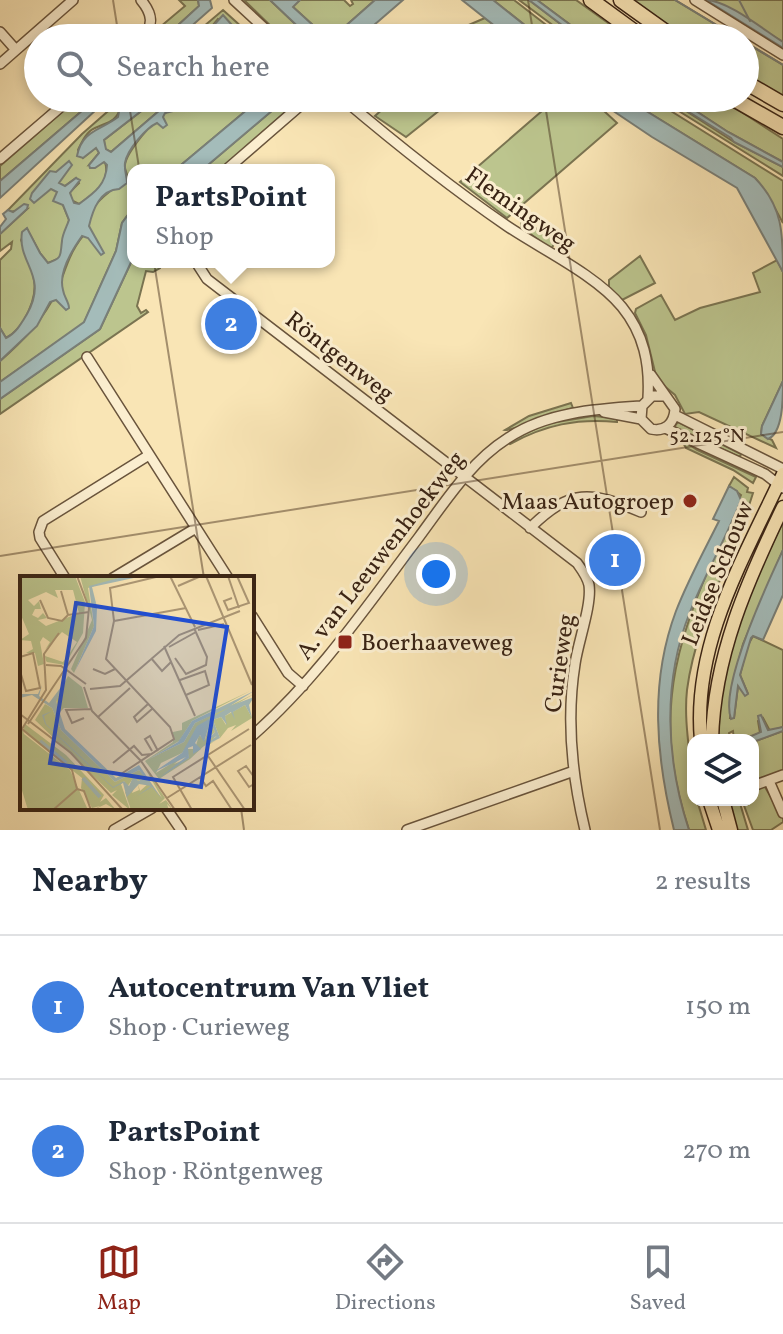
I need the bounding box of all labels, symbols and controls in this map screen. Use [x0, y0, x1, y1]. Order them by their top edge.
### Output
search box [24, 24, 759, 112]
icon: search [52, 46, 96, 90]
text: Search here [116, 47, 270, 89]
street label: Flemingweg [457, 160, 582, 262]
popup [127, 164, 335, 268]
text: PartsPoint [155, 177, 307, 219]
text: Shop [155, 219, 214, 255]
pin: 2 [205, 294, 257, 354]
street label: Röntgenweg [277, 304, 401, 411]
text: 52.125°N [669, 423, 745, 451]
street label: A. van Leeuwenhoekweg [289, 445, 474, 668]
place label: Maas Autogroep [502, 486, 674, 520]
marker: Maas Autogroep [681, 492, 699, 510]
street label: Leidse Schouw [674, 496, 764, 651]
pin: 1 [589, 530, 641, 590]
your location [416, 554, 456, 594]
inset map [20, 576, 254, 810]
street label: Curieweg [537, 612, 585, 715]
place label: Boerhaaveweg [361, 627, 513, 661]
marker: Boerhaaveweg [336, 633, 354, 651]
map controls [687, 734, 759, 806]
button: layers [687, 734, 759, 806]
text: Nearby [32, 859, 148, 906]
text: 2 results [655, 864, 751, 900]
text: Autocentrum Van Vliet [108, 968, 429, 1010]
text: 1 [53, 989, 63, 1025]
text: 150 m [685, 989, 751, 1025]
text: Shop · Curieweg [108, 1010, 290, 1046]
text: PartsPoint [108, 1112, 260, 1154]
text: 2 [51, 1133, 65, 1169]
text: 270 m [682, 1133, 751, 1169]
text: Shop · Röntgenweg [108, 1154, 323, 1190]
tab: Map [97, 1240, 141, 1319]
tab: Directions [335, 1240, 436, 1319]
tab: Saved [629, 1240, 686, 1319]

